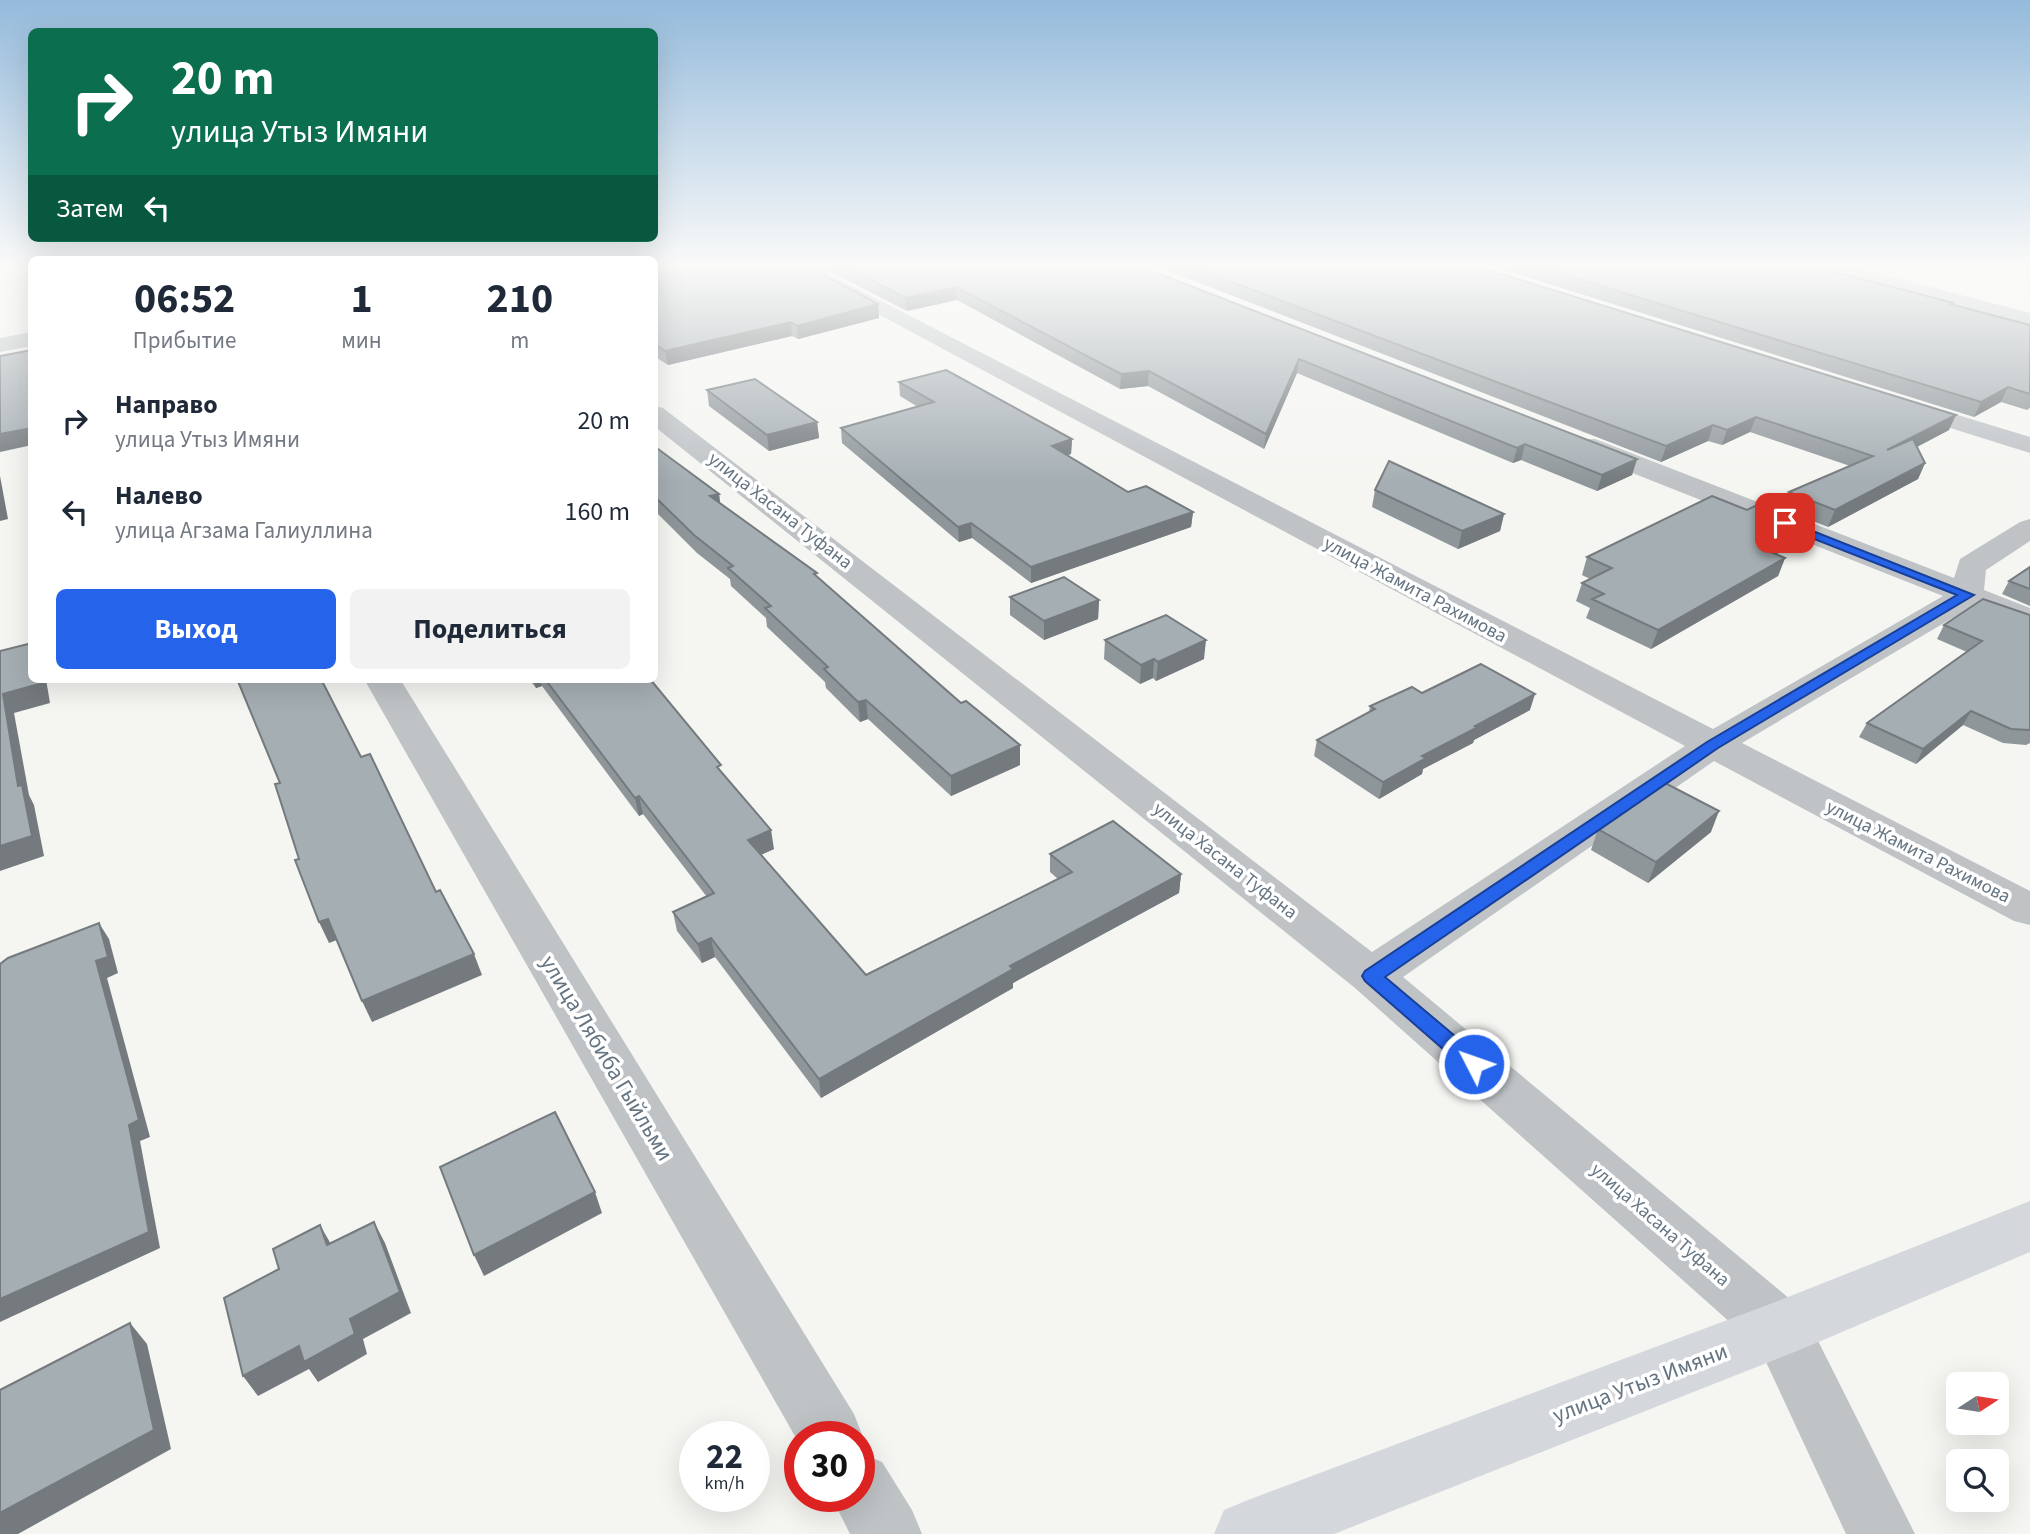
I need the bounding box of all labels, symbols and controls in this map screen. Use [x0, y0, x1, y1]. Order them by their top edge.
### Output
text: 20 m [171, 44, 275, 114]
icon: right [56, 56, 147, 147]
text: улица Утыз Имяни [171, 109, 428, 155]
icon: left [138, 189, 176, 227]
text: Затем [56, 190, 124, 227]
text: 06:52 [134, 269, 235, 329]
text: 1 [350, 269, 373, 329]
text: 210 [487, 269, 553, 329]
text: Прибытие [133, 324, 236, 357]
text: мин [341, 324, 382, 357]
text: m [510, 324, 529, 357]
text: Направо [115, 386, 218, 423]
icon: right [56, 402, 94, 440]
text: 20 m [577, 402, 630, 439]
text: улица Утыз Имяни [115, 423, 300, 456]
street label: улица Хасана Туфана [702, 446, 858, 576]
text: Налево [115, 477, 203, 514]
icon: left [56, 493, 94, 531]
text: 160 m [564, 493, 630, 530]
pin [1755, 493, 1815, 553]
icon: arrive [1766, 504, 1804, 542]
text: улица Агзама Галиуллина [115, 514, 373, 547]
street label: улица Жамита Рахимова [1319, 530, 1511, 650]
button: Выход [56, 589, 336, 669]
button: Поделиться [350, 589, 630, 669]
street label: улица Жамита Рахимова [1821, 794, 2015, 910]
street label: улица Хасана Туфана [1147, 796, 1303, 926]
street label: улица Лябиба Гыйльми [532, 949, 682, 1167]
position arrow [1437, 1027, 1511, 1101]
street label: улица Хасана Туфана [1584, 1157, 1736, 1293]
street label: улица Утыз Имяни [1548, 1334, 1732, 1432]
north arrow [1946, 1372, 2009, 1435]
map controls [1946, 1372, 2009, 1512]
speed limit sign: 30 [784, 1421, 875, 1512]
text: 22 [706, 1432, 743, 1482]
button: search [1946, 1449, 2009, 1512]
text: km/h [705, 1471, 744, 1496]

